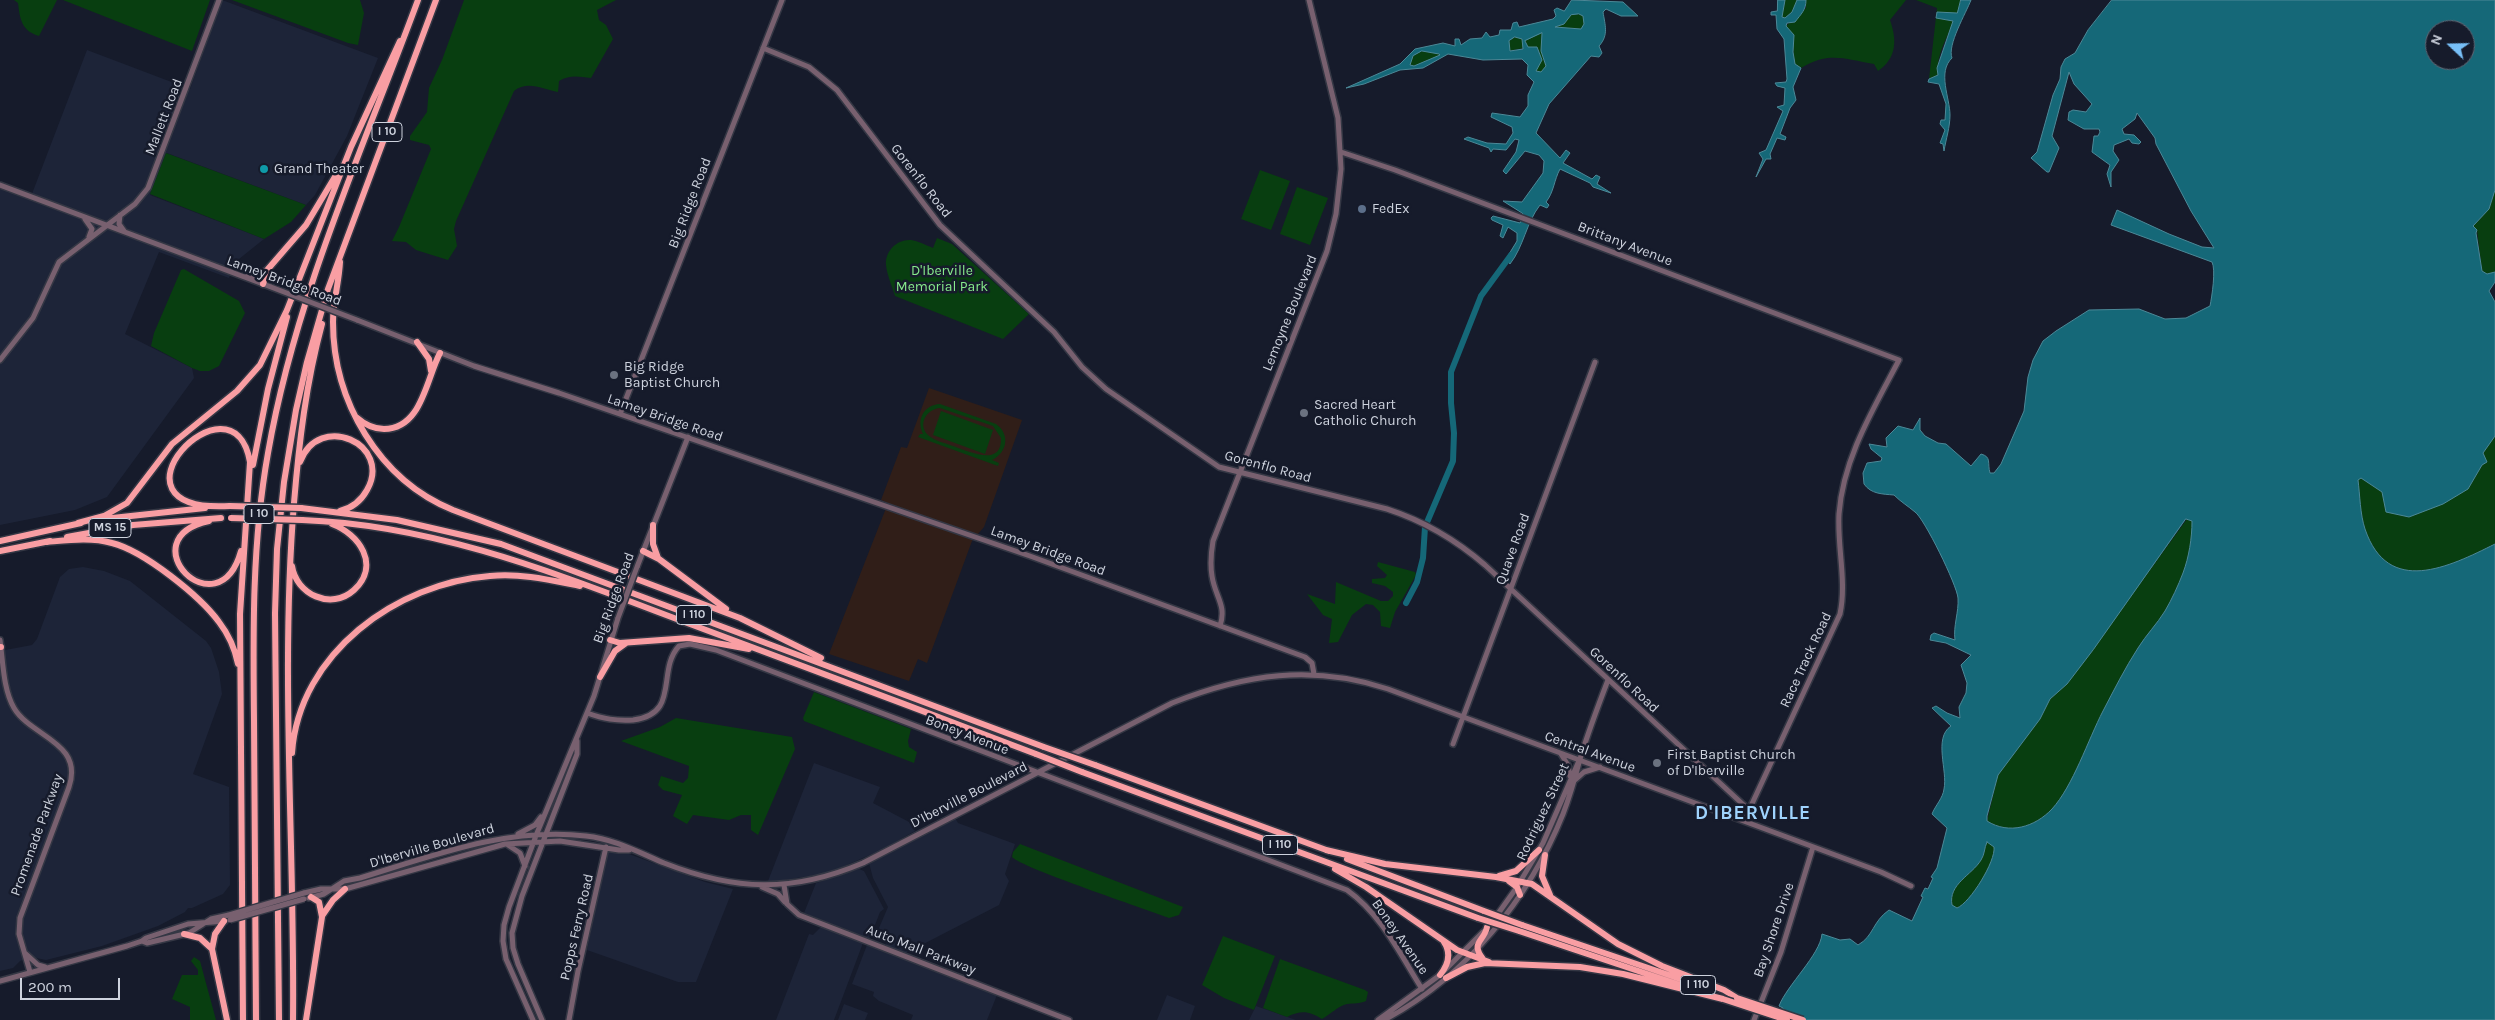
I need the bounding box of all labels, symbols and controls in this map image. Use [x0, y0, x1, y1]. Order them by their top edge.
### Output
north arrow [2425, 20, 2475, 70]
text: N [2427, 32, 2446, 48]
street label: Mallett Road [142, 76, 186, 158]
road number: I 10 [372, 122, 402, 142]
street label: Gorenflo Road [887, 141, 955, 221]
street label: Big Ridge Road [665, 155, 715, 251]
place label: Grand Theater [274, 161, 364, 177]
marker: Grand Theater [258, 163, 270, 175]
place label: FedEx [1372, 201, 1409, 217]
marker: FedEx [1356, 203, 1368, 215]
street label: Brittany Avenue [1575, 218, 1675, 270]
street label: Lamey Bridge Road [224, 252, 344, 310]
street label: Lemoyne Boulevard [1259, 252, 1321, 374]
park label: D'Iberville Memorial Park [896, 263, 988, 296]
place label: Big Ridge Baptist Church [624, 359, 720, 392]
marker: Big Ridge Baptist Church [608, 369, 620, 381]
street label: Lamey Bridge Road [605, 390, 725, 446]
place label: Sacred Heart Catholic Church [1314, 397, 1417, 430]
marker: Sacred Heart Catholic Church [1298, 407, 1310, 419]
street label: Gorenflo Road [1223, 447, 1313, 487]
road number: I 10 [244, 504, 274, 524]
street label: Quave Road [1492, 511, 1534, 587]
road number: MS 15 [89, 518, 131, 538]
street label: Lamey Bridge Road [988, 522, 1108, 580]
street label: Big Ridge Road [590, 550, 638, 646]
road number: I 110 [676, 606, 712, 624]
street label: Race Track Road [1777, 610, 1835, 710]
street label: Gorenflo Road [1586, 643, 1662, 717]
street label: Boney Avenue [923, 711, 1011, 759]
street label: Central Avenue [1542, 728, 1638, 776]
place label: First Baptist Church of D'Iberville [1667, 747, 1796, 780]
marker: First Baptist Church of D'Iberville [1651, 757, 1663, 769]
street label: D'Iberville Boulevard [908, 758, 1030, 832]
street label: Rodriguez Street [1513, 761, 1573, 863]
street label: Promenade Parkway [7, 772, 67, 898]
district label: D'IBERVILLE [1694, 803, 1812, 825]
street label: D'Iberville Boulevard [368, 820, 496, 872]
road number: I 110 [1262, 836, 1298, 854]
street label: Popps Ferry Road [557, 872, 597, 982]
street label: Bay Shore Drive [1750, 880, 1798, 980]
street label: Boney Avenue [1368, 896, 1432, 978]
street label: Auto Mall Parkway [864, 921, 978, 979]
scale bar [22, 968, 122, 1000]
road number: I 110 [1680, 976, 1716, 994]
text: 200 m [28, 978, 72, 996]

